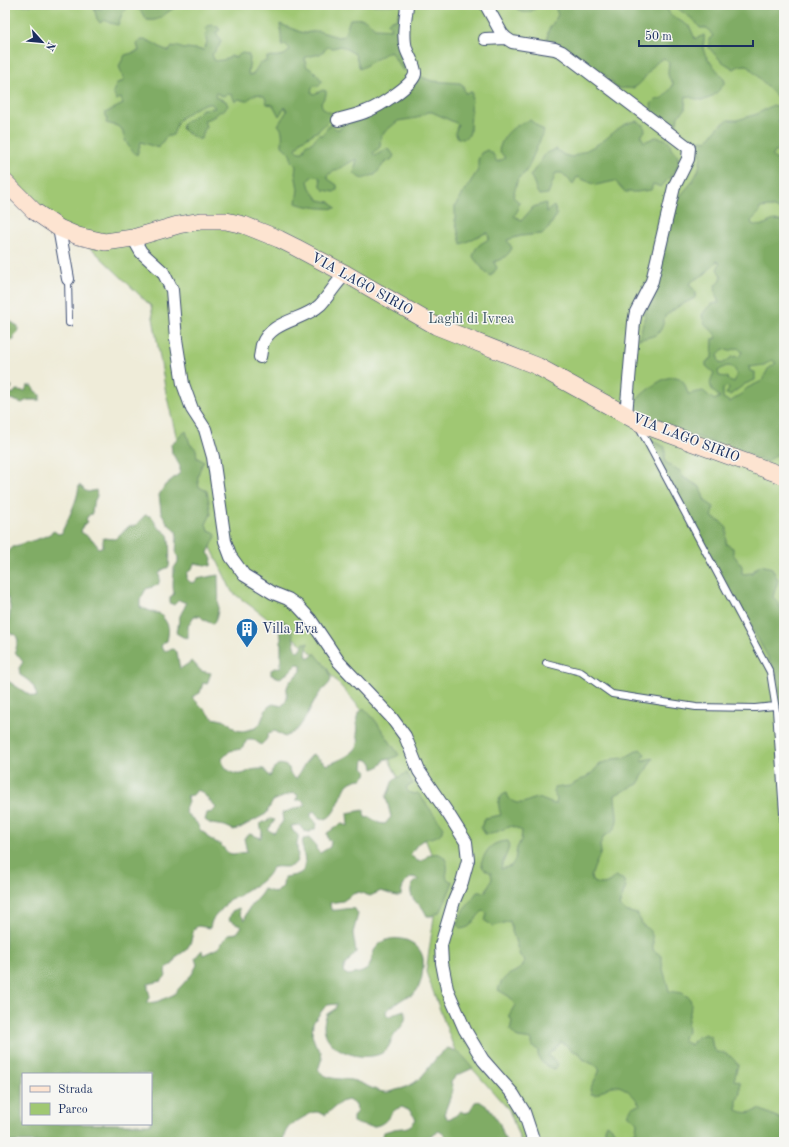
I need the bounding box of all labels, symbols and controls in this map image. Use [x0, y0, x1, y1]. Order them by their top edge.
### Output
north arrow [22, 22, 62, 62]
scale bar [639, 22, 753, 48]
text: 50 m [645, 30, 672, 43]
text: N [42, 40, 56, 53]
street label: VIA LAGO SIRIO [309, 250, 415, 318]
park label: Laghi di Ivrea [428, 312, 514, 326]
street label: VIA LAGO SIRIO [630, 411, 742, 465]
building icon: Villa Eva [234, 616, 260, 649]
place label: Villa Eva [262, 622, 318, 636]
legend [22, 1073, 152, 1125]
text: Strada [58, 1084, 93, 1096]
text: Parco [58, 1104, 88, 1116]

